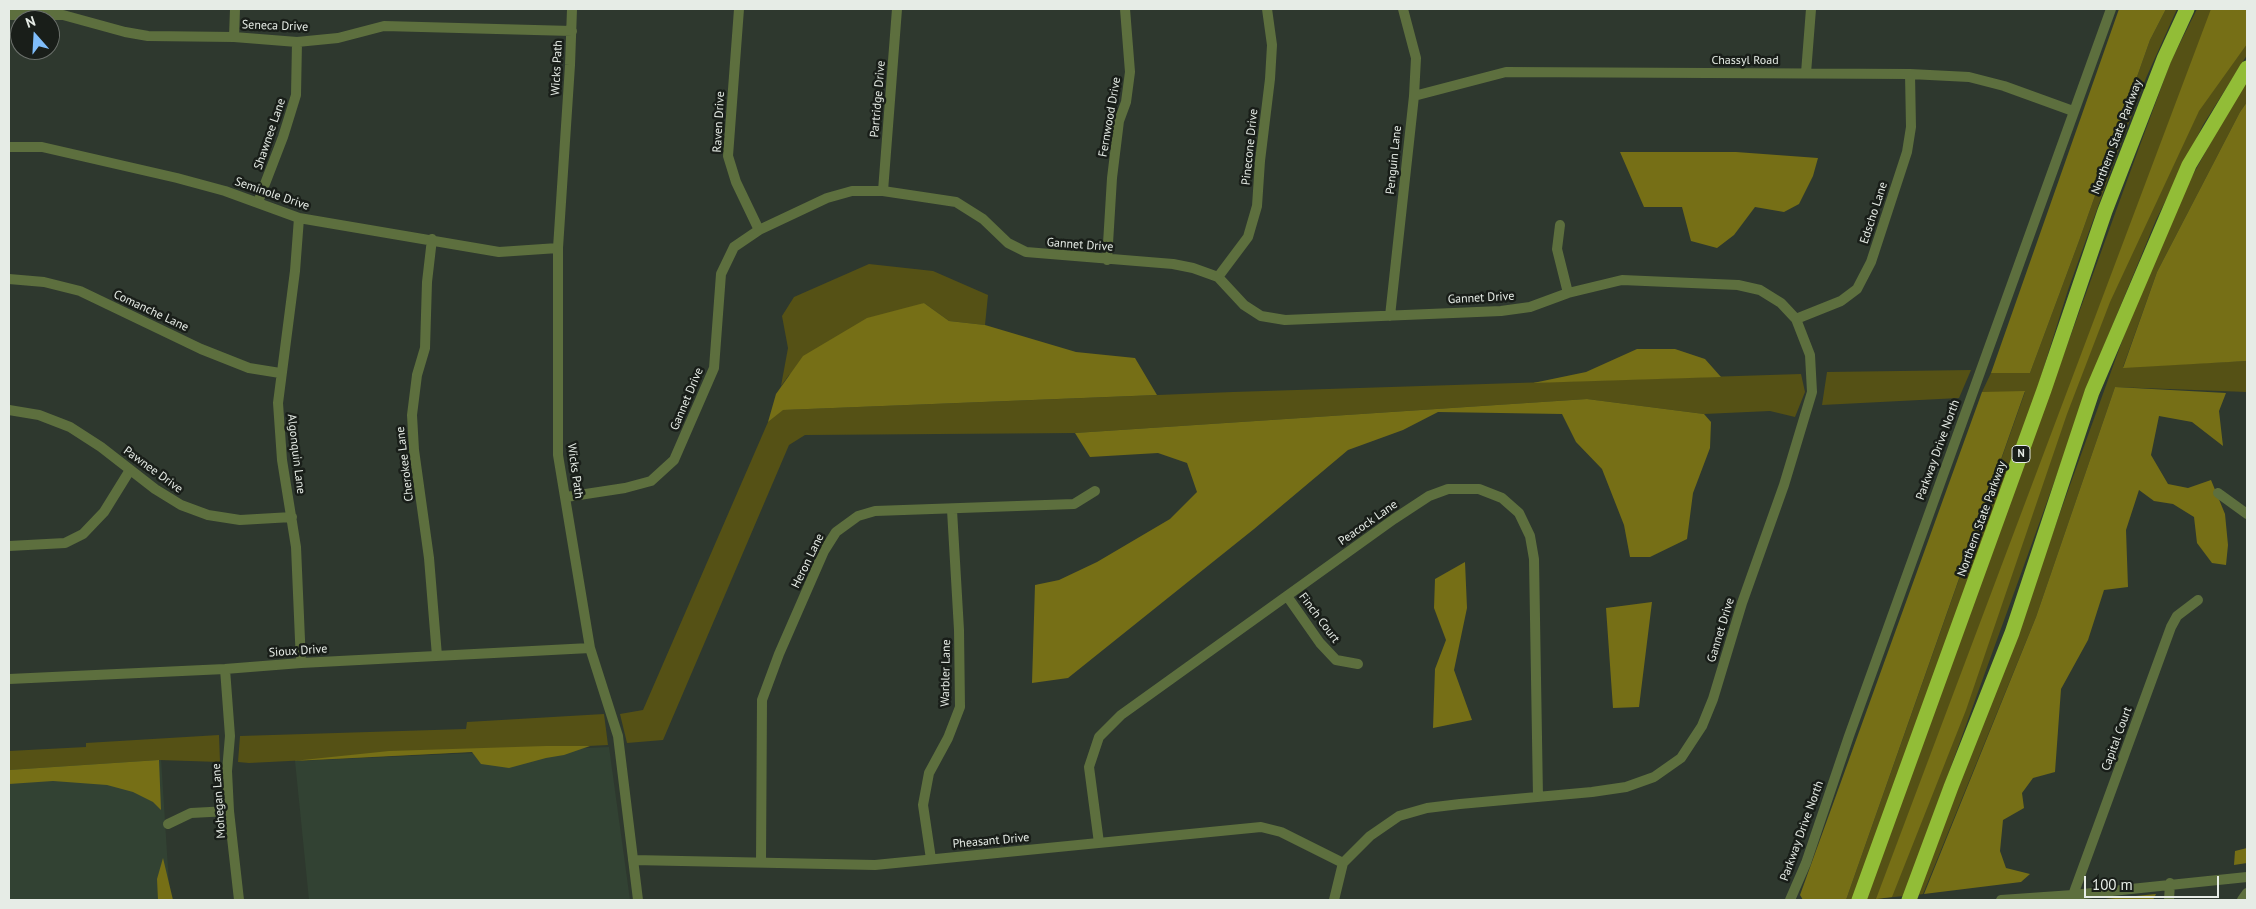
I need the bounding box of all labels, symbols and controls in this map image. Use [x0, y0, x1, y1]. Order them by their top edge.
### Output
north arrow [10, 10, 60, 60]
text: N [23, 12, 38, 32]
street label: Seneca Drive [242, 18, 308, 34]
street label: Wicks Path [548, 40, 566, 96]
street label: Chassyl Road [1711, 54, 1779, 68]
street label: Partridge Drive [867, 60, 889, 138]
street label: Fernwood Drive [1096, 76, 1124, 158]
street label: Northern State Parkway [2088, 78, 2146, 196]
street label: Raven Drive [710, 91, 728, 153]
street label: Shawnee Lane [251, 97, 289, 171]
street label: Pinecone Drive [1239, 108, 1261, 186]
street label: Penguin Lane [1383, 125, 1405, 195]
street label: Seminole Drive [233, 174, 311, 214]
street label: Edscho Lane [1857, 180, 1891, 246]
street label: Gannet Drive [1046, 235, 1114, 255]
street label: Comanche Lane [111, 287, 191, 335]
street label: Gannet Drive [1447, 289, 1515, 307]
street label: Gannet Drive [667, 365, 707, 433]
street label: Parkway Drive North [1913, 398, 1963, 502]
street label: Algonquin Lane [284, 413, 308, 495]
street label: Cherokee Lane [393, 426, 417, 502]
street label: Wicks Path [564, 443, 586, 499]
street label: Pawnee Drive [121, 444, 185, 496]
road number: N [2012, 446, 2030, 462]
street label: Northern State Parkway [1954, 459, 2010, 579]
street label: Peacock Lane [1336, 497, 1400, 549]
street label: Heron Lane [789, 531, 827, 591]
street label: Finch Court [1295, 590, 1343, 646]
street label: Gannet Drive [1704, 596, 1738, 664]
street label: Warbler Lane [938, 639, 954, 707]
street label: Sioux Drive [268, 642, 328, 660]
street label: Capital Court [2099, 705, 2135, 773]
street label: Mohegan Lane [209, 763, 229, 839]
street label: Parkway Drive North [1777, 779, 1827, 883]
street label: Pheasant Drive [952, 830, 1030, 852]
scale bar [2086, 866, 2221, 898]
text: 100 m [2092, 875, 2133, 894]

